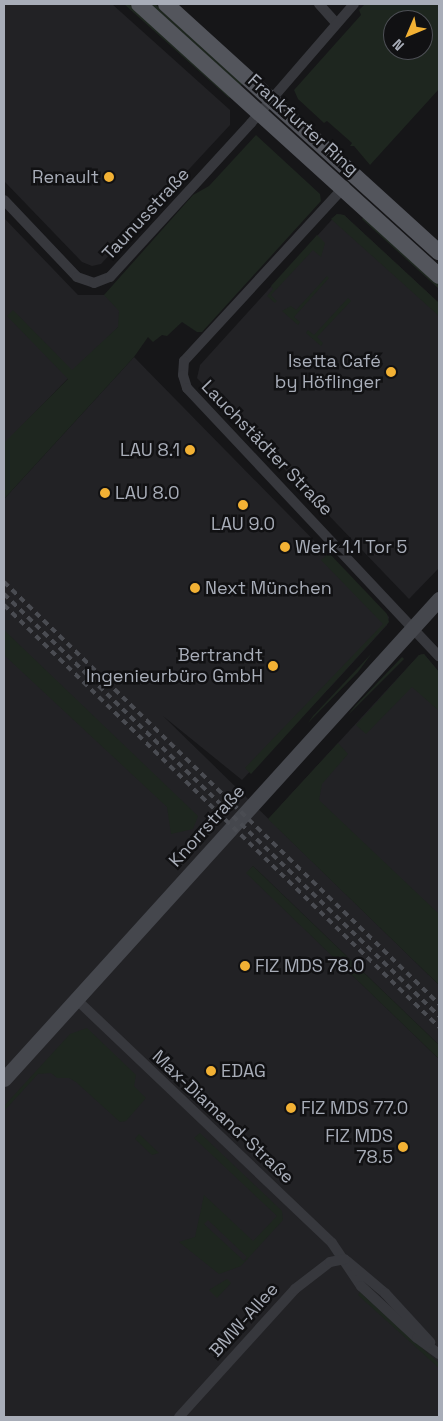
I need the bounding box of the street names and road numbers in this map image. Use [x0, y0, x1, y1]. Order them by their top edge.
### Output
street label: Frankfurter Ring [243, 70, 363, 180]
street label: Taunusstraße [98, 164, 194, 264]
street label: Lauchstädter Straße [197, 376, 337, 520]
street label: Knorrstraße [165, 781, 249, 871]
street label: Max-Diamand-Straße [148, 1046, 298, 1188]
street label: BMW-Allee [205, 1278, 283, 1362]

